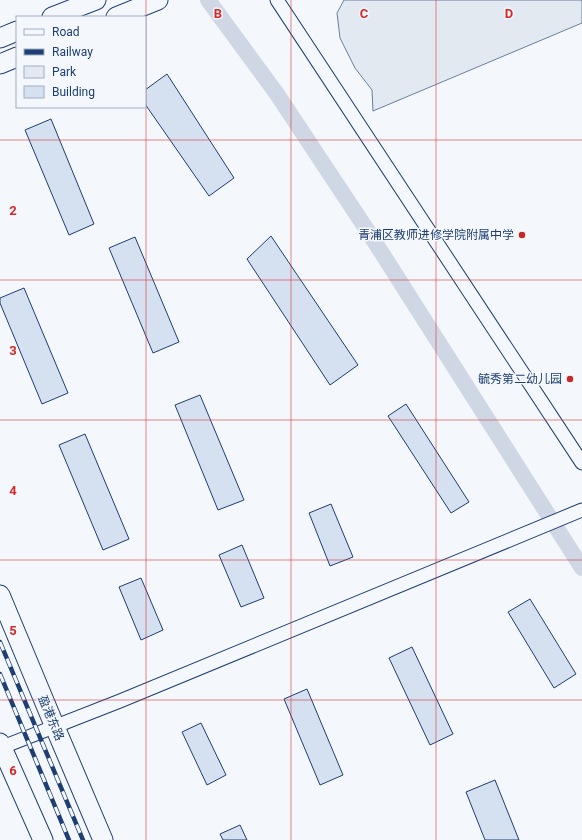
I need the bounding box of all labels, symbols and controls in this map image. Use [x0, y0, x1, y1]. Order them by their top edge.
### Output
text: B [214, 6, 222, 21]
text: C [360, 6, 369, 21]
text: D [505, 6, 513, 21]
legend [16, 16, 146, 108]
text: Road [52, 25, 80, 39]
text: Railway [52, 45, 93, 59]
text: Park [52, 65, 77, 79]
text: Building [52, 85, 95, 99]
text: 2 [9, 203, 17, 218]
place label: 青浦区教师进修学院附属中学 [358, 228, 514, 242]
marker: 青浦区教师进修学院附属中学 [517, 230, 527, 240]
text: 3 [9, 343, 17, 358]
place label: 毓秀第二幼儿园 [478, 372, 562, 386]
marker: 毓秀第二幼儿园 [565, 374, 575, 384]
text: 4 [9, 483, 17, 498]
text: 5 [9, 623, 17, 638]
street label: 盈港东路 [35, 693, 67, 743]
text: 6 [9, 763, 17, 778]

